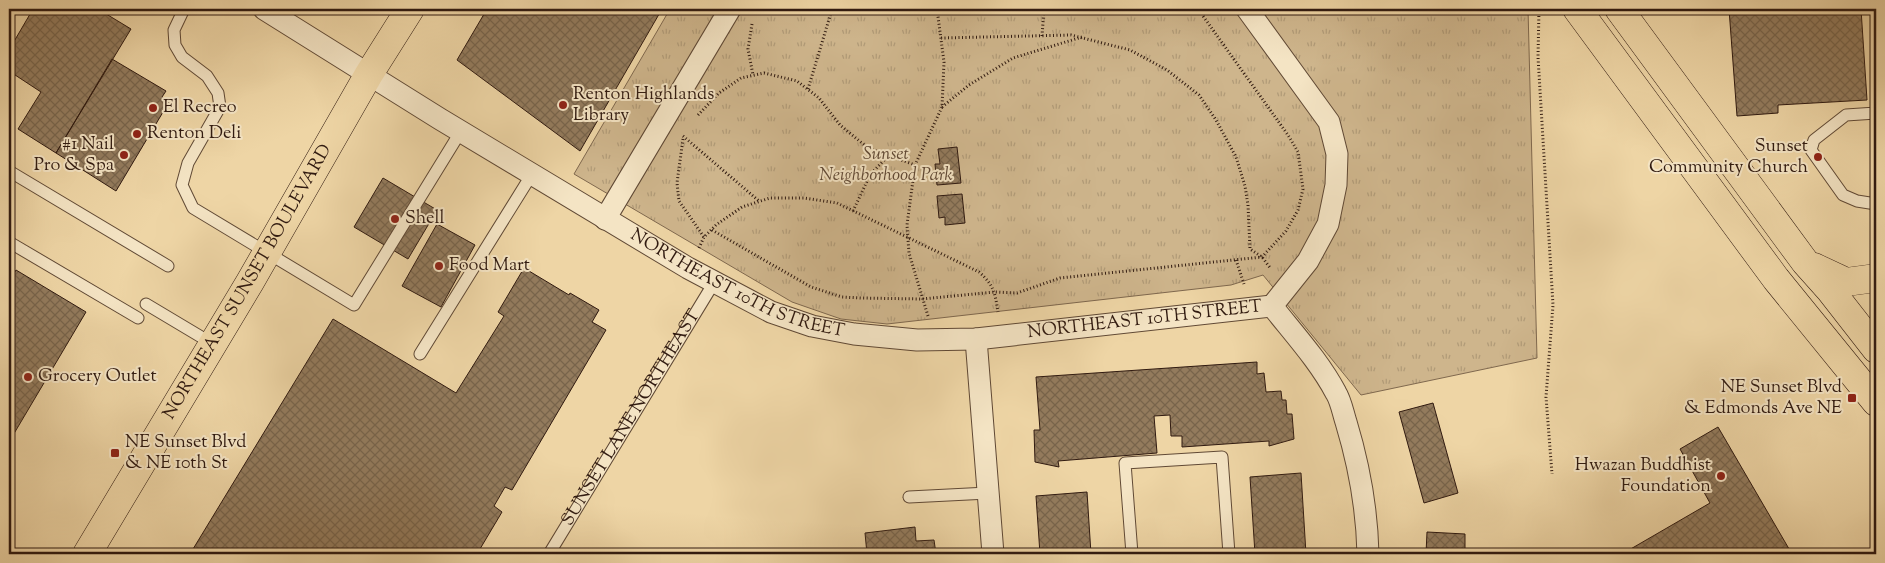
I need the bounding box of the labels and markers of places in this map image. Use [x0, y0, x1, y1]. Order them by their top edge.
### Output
place label: Renton Highlands Library [573, 82, 714, 129]
place label: El Recreo [163, 95, 237, 121]
marker: Renton Highlands Library [557, 99, 569, 111]
marker: El Recreo [147, 102, 159, 114]
place label: Renton Deli [147, 121, 241, 147]
marker: Renton Deli [131, 128, 143, 140]
place label: #1 Nail Pro & Spa [34, 132, 114, 179]
place label: Sunset Community Church [1649, 134, 1808, 181]
marker: #1 Nail Pro & Spa [118, 149, 130, 161]
marker: Sunset Community Church [1812, 151, 1824, 163]
place label: Shell [405, 206, 444, 232]
marker: Shell [389, 213, 401, 225]
place label: Food Mart [449, 253, 530, 279]
marker: Food Mart [433, 260, 445, 272]
place label: Grocery Outlet [38, 364, 157, 390]
marker: Grocery Outlet [22, 371, 34, 383]
place label: NE Sunset Blvd & Edmonds Ave NE [1684, 375, 1842, 422]
marker: NE Sunset Blvd & Edmonds Ave NE [1846, 392, 1858, 404]
place label: NE Sunset Blvd & NE 10th St [125, 430, 246, 477]
marker: NE Sunset Blvd & NE 10th St [109, 447, 121, 459]
place label: Hwazan Buddhist Foundation [1575, 453, 1711, 500]
marker: Hwazan Buddhist Foundation [1715, 470, 1727, 482]

